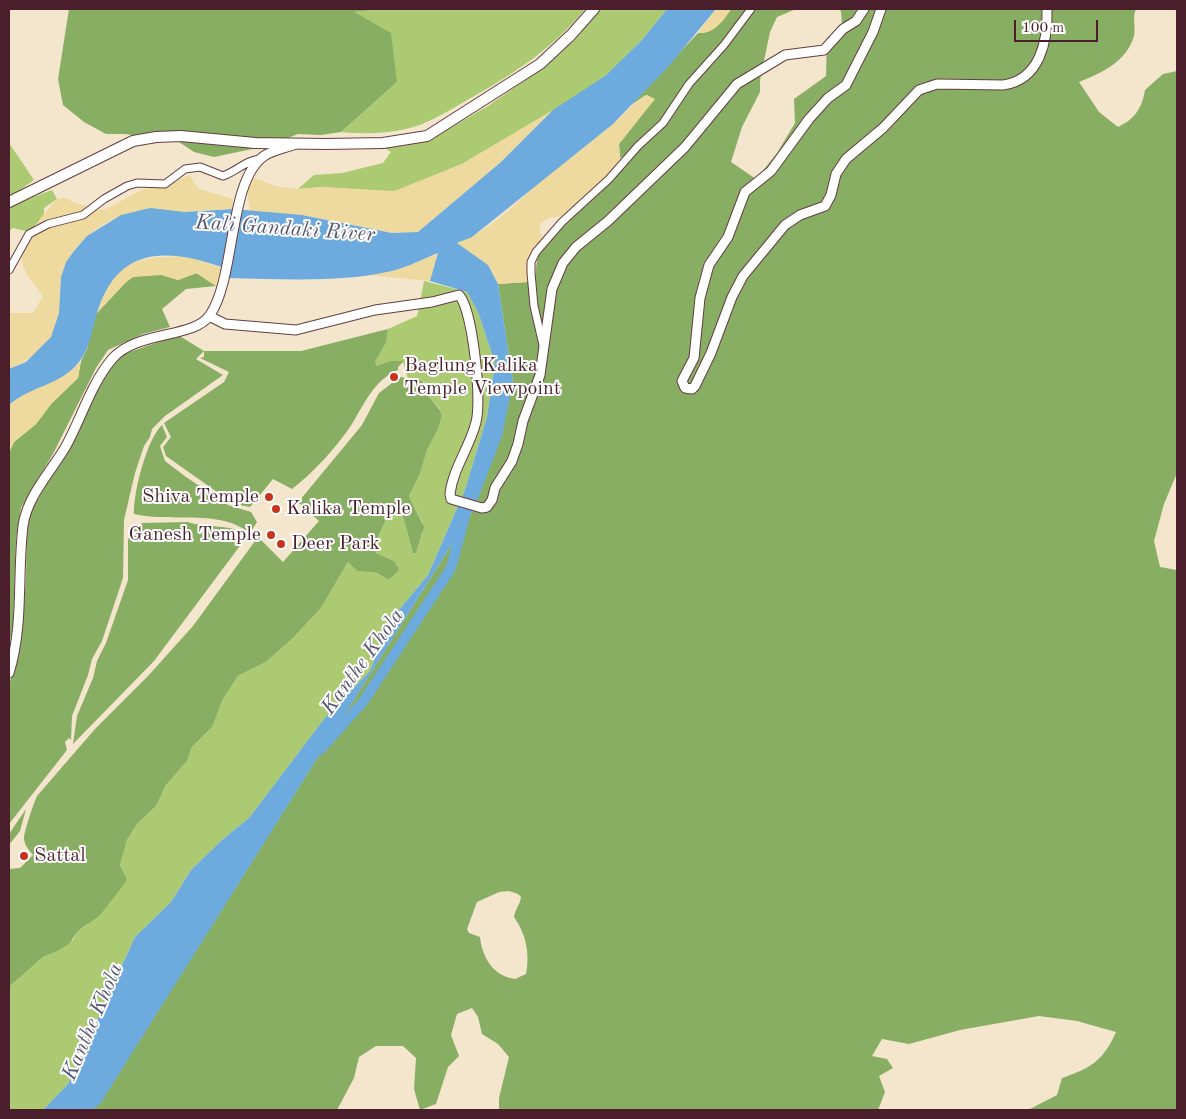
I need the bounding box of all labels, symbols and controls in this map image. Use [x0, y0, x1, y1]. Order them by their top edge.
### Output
scale bar [1016, 10, 1100, 42]
text: 100 m [1022, 21, 1064, 36]
water label: Kali Gandaki River [194, 210, 376, 248]
place label: Baglung Kalika Temple Viewpoint [404, 354, 561, 401]
marker: Baglung Kalika Temple Viewpoint [388, 371, 400, 383]
place label: Shiva Temple [142, 485, 259, 509]
marker: Shiva Temple [263, 491, 275, 503]
place label: Kalika Temple [286, 497, 411, 521]
marker: Kalika Temple [270, 503, 282, 515]
place label: Ganesh Temple [129, 523, 261, 547]
marker: Ganesh Temple [265, 529, 277, 541]
place label: Deer Park [291, 532, 380, 556]
marker: Deer Park [275, 538, 287, 550]
water label: Kanthe Khola [316, 604, 410, 720]
place label: Sattal [34, 844, 86, 868]
marker: Sattal [18, 850, 30, 862]
water label: Kanthe Khola [57, 960, 129, 1084]

